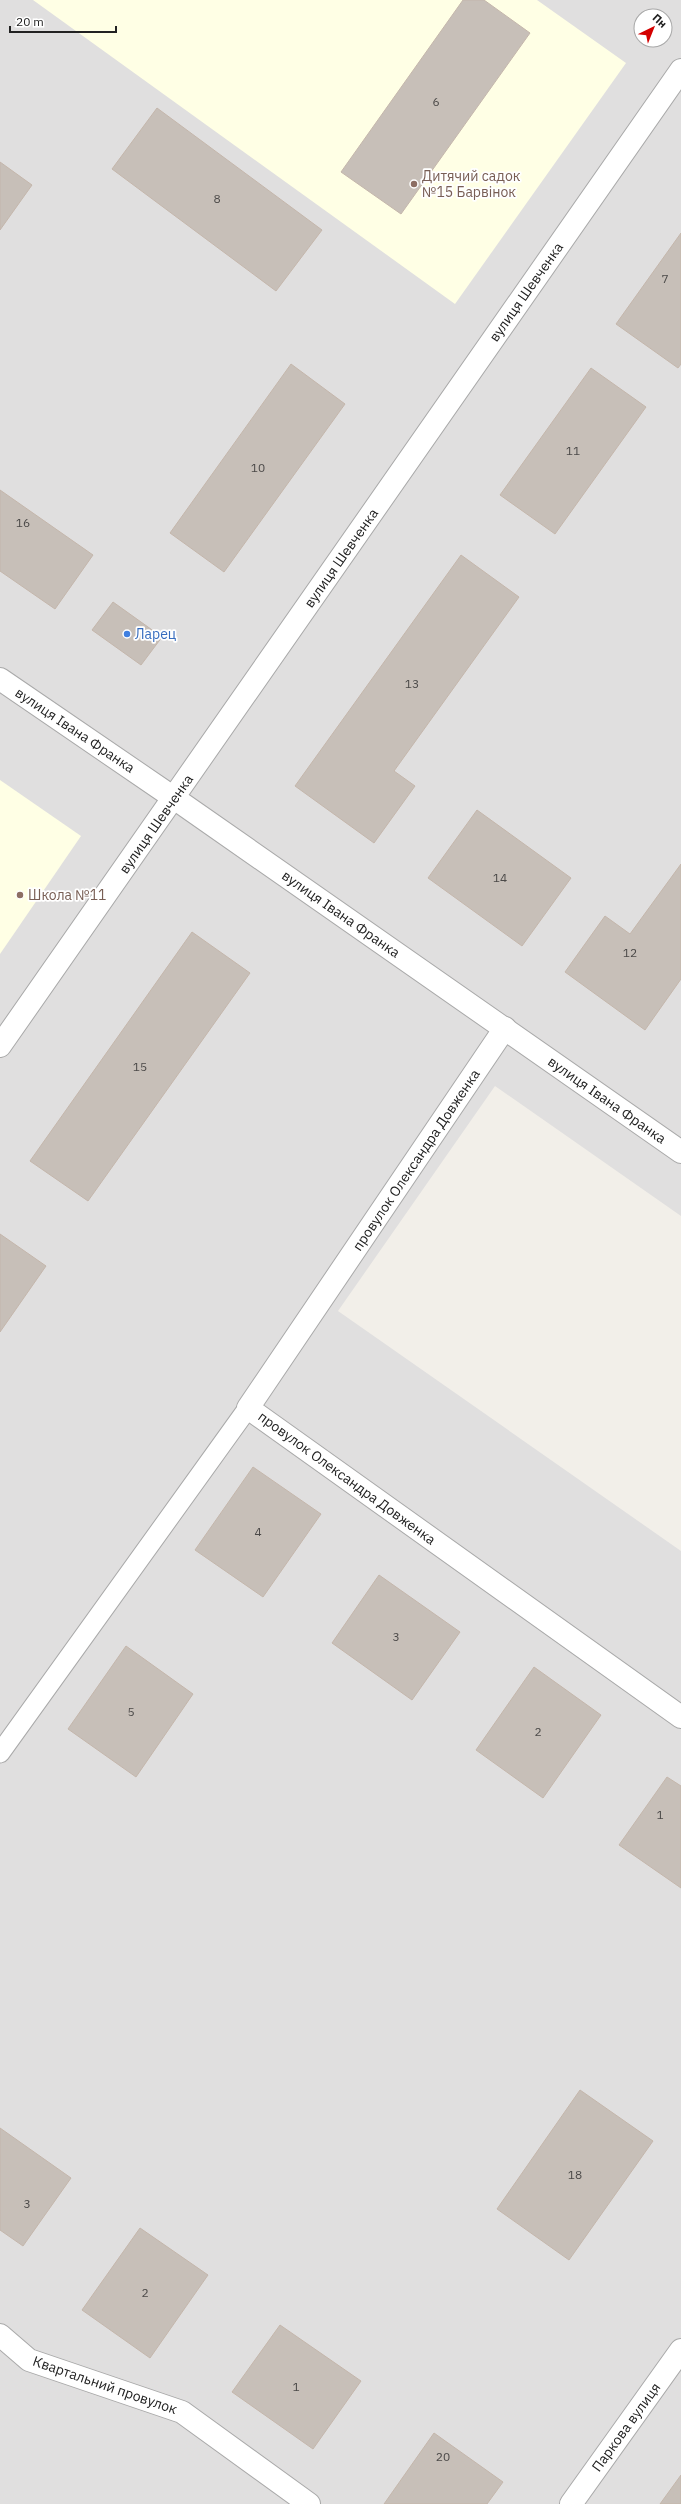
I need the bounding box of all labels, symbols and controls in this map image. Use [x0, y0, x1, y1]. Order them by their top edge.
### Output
scale bar [10, 8, 116, 34]
north arrow [633, 8, 673, 48]
text: Пн [650, 11, 670, 31]
text: 20 m [16, 14, 44, 29]
house number: 6 [432, 94, 440, 109]
place label: Дитячий садок №15 Барвінок [422, 167, 521, 201]
marker: Дитячий садок №15 Барвінок [409, 179, 419, 189]
house number: 8 [213, 191, 221, 206]
street label: вулиця Шевченка [485, 238, 567, 345]
house number: 7 [661, 271, 669, 286]
house number: 11 [566, 443, 580, 458]
house number: 10 [251, 460, 265, 475]
street label: вулиця Шевченка [300, 504, 382, 611]
house number: 16 [16, 515, 30, 530]
place label: Ларец [135, 625, 177, 643]
marker: Ларец [122, 629, 132, 639]
house number: 13 [405, 676, 419, 691]
street label: вулиця Івана Франка [12, 683, 139, 777]
street label: вулиця Шевченка [115, 770, 197, 877]
street label: вулиця Івана Франка [278, 866, 404, 962]
house number: 14 [493, 870, 507, 885]
place label: Школа №11 [28, 886, 107, 904]
marker: Школа №11 [15, 890, 25, 900]
house number: 12 [623, 945, 637, 960]
street label: вулиця Івана Франка [544, 1052, 670, 1148]
house number: 15 [133, 1059, 147, 1074]
street label: провулок Олександра Довженка [348, 1065, 484, 1254]
street label: провулок Олександра Довженка [255, 1407, 440, 1549]
house number: 4 [254, 1524, 262, 1539]
house number: 3 [392, 1629, 400, 1644]
house number: 5 [127, 1704, 135, 1719]
house number: 2 [534, 1724, 542, 1739]
house number: 1 [656, 1807, 664, 1822]
house number: 18 [568, 2167, 582, 2182]
house number: 3 [23, 2196, 31, 2211]
house number: 2 [141, 2285, 149, 2300]
street label: Квартальний провулок [30, 2352, 180, 2418]
house number: 1 [292, 2379, 300, 2394]
street label: Паркова вулиця [588, 2379, 664, 2475]
house number: 20 [436, 2449, 450, 2464]

